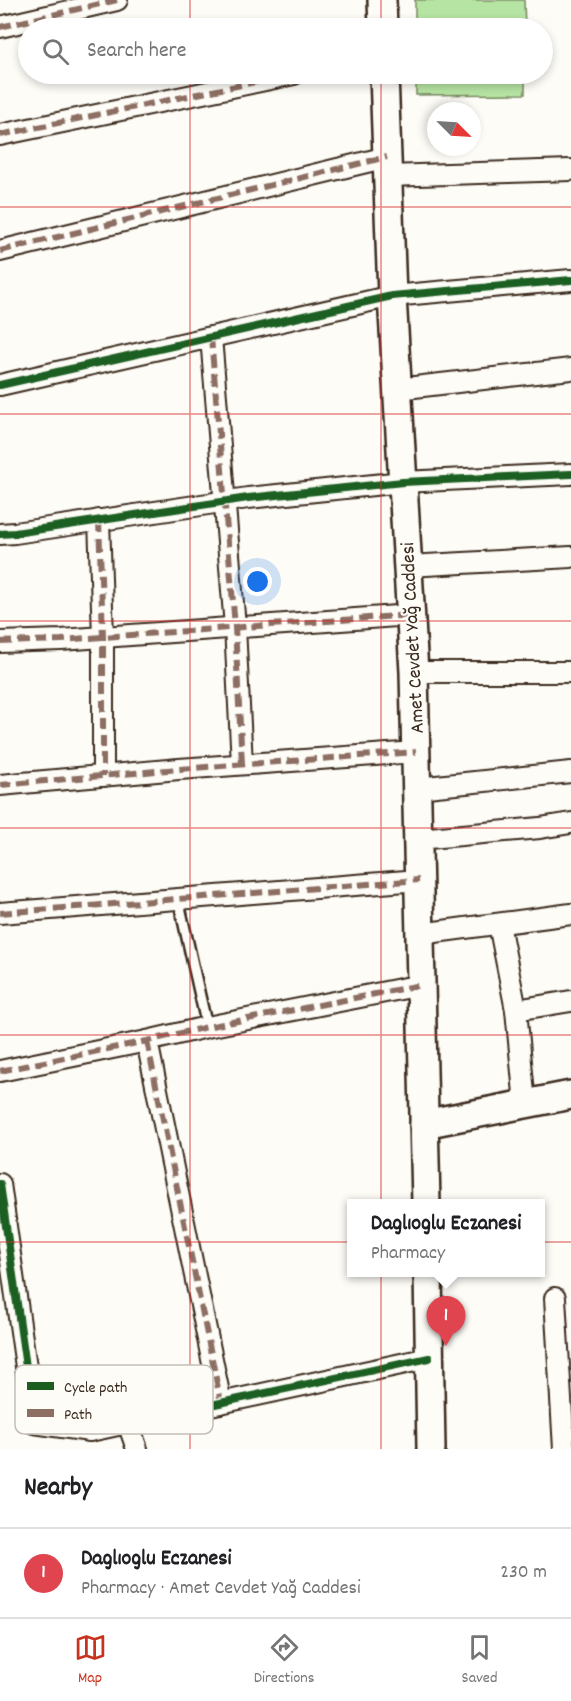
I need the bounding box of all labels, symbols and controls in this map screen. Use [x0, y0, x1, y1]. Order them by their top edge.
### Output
search box [18, 18, 553, 84]
icon: search [39, 35, 72, 68]
text: Search here [87, 36, 186, 67]
north arrow [427, 102, 481, 156]
street label: Amet Cevdet Yağ Caddesi [395, 541, 433, 734]
your location [243, 567, 272, 596]
popup [347, 1199, 545, 1277]
text: Daglıoglu Eczanesi [371, 1209, 521, 1240]
text: Pharmacy [371, 1240, 445, 1268]
pin: 1 [426, 1296, 466, 1346]
legend [15, 1365, 213, 1434]
text: Cycle path [64, 1377, 127, 1400]
text: Path [64, 1404, 92, 1427]
text: Nearby [24, 1470, 92, 1507]
text: Daglıoglu Eczanesi [81, 1544, 231, 1575]
text: 1 [41, 1559, 46, 1587]
text: 230 m [500, 1559, 547, 1587]
text: Pharmacy · Amet Cevdet Yağ Caddesi [81, 1575, 361, 1603]
tab: Map [74, 1631, 107, 1690]
tab: Directions [254, 1631, 314, 1690]
tab: Saved [462, 1631, 497, 1690]

